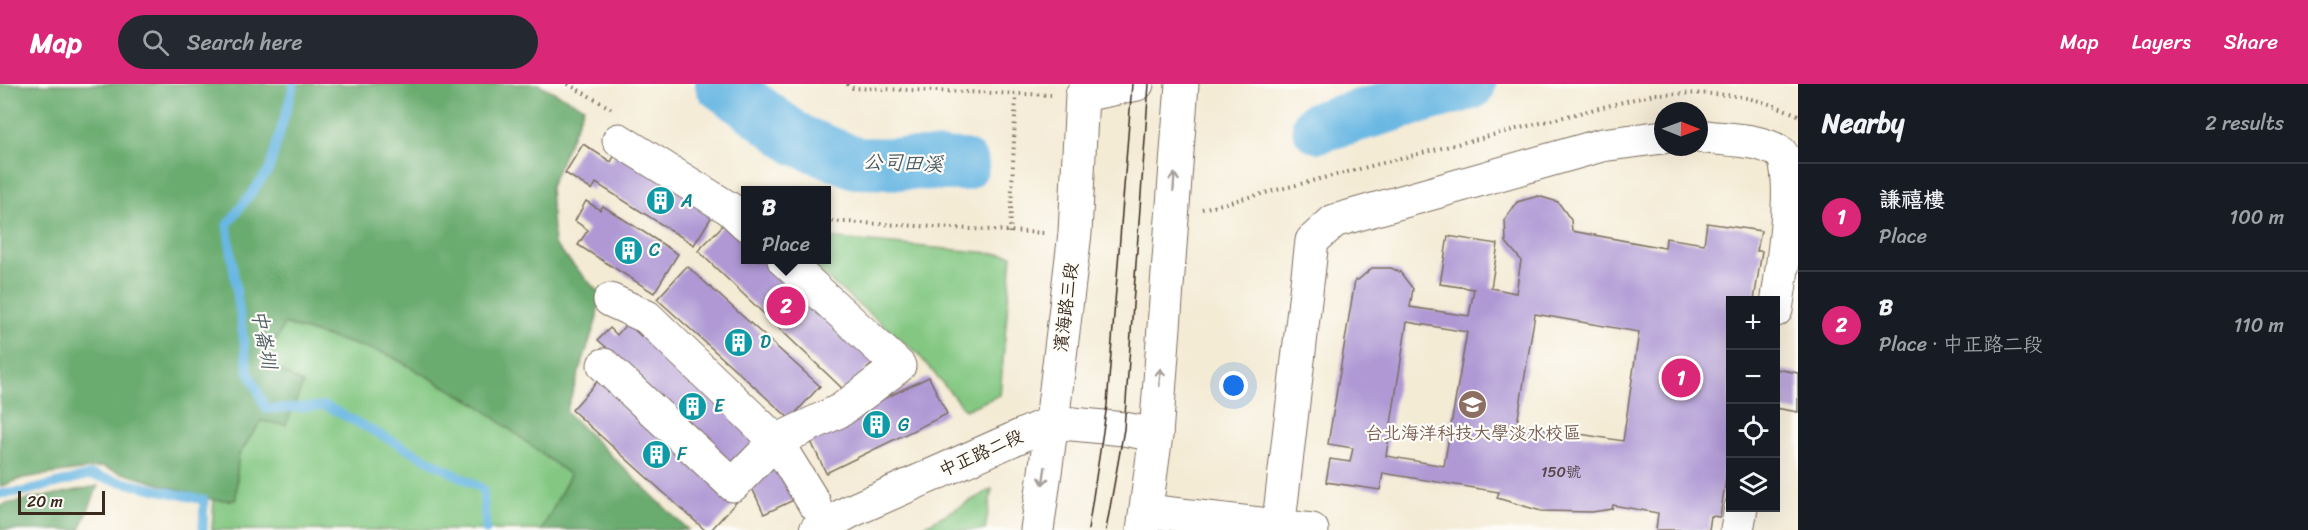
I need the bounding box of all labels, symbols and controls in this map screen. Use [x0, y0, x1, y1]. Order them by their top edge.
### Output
search box [118, 15, 538, 69]
text: Map [30, 18, 82, 67]
text: Search here [187, 23, 303, 62]
text: Map [2060, 23, 2099, 61]
text: Layers [2132, 23, 2191, 61]
text: Share [2224, 23, 2278, 61]
icon: search [139, 26, 172, 59]
text: Nearby [1822, 100, 1904, 146]
north arrow [1654, 102, 1708, 156]
text: 2 results [2205, 106, 2284, 141]
water label: 公司田溪 [862, 144, 945, 182]
one-way arrow [1169, 173, 1180, 193]
text: 謙禧樓 [1879, 180, 1945, 219]
building icon: A [644, 185, 676, 217]
place label: A [680, 185, 693, 217]
popup [741, 186, 831, 264]
text: B [762, 188, 776, 227]
text: 1 [1837, 200, 1846, 235]
text: 100 m [2230, 200, 2284, 235]
text: Place [1879, 219, 1927, 254]
text: Place [762, 227, 810, 262]
building icon: C [612, 234, 644, 266]
place label: C [649, 234, 661, 266]
street label: 濱海路三段 [1045, 260, 1087, 354]
pin: 2 [766, 284, 806, 328]
text: B [1879, 288, 1893, 327]
map controls [1726, 296, 1780, 512]
button: + [1726, 296, 1780, 350]
water label: 中崙圳 [241, 306, 287, 374]
text: 2 [1836, 308, 1847, 343]
text: 110 m [2234, 308, 2284, 343]
building icon: D [723, 326, 755, 358]
place label: D [760, 326, 771, 358]
text: Place · 中正路二段 [1879, 327, 2043, 362]
button: − [1726, 350, 1780, 404]
pin: 1 [1662, 356, 1700, 400]
one-way arrow [1155, 367, 1166, 387]
your location [1219, 371, 1248, 400]
school or university icon: 台北海洋科技大學淡水校區 [1457, 388, 1489, 420]
building icon: E [677, 390, 709, 422]
place label: E [714, 390, 725, 422]
button: locate [1726, 404, 1780, 458]
building icon: G [861, 409, 893, 441]
place label: G [898, 409, 910, 441]
place label: 台北海洋科技大學淡水校區 [1365, 417, 1581, 449]
street label: 中正路二段 [933, 420, 1029, 486]
building icon: F [640, 438, 672, 470]
place label: F [677, 438, 688, 470]
button: layers [1726, 458, 1780, 512]
house number: 150號 [1541, 459, 1581, 485]
one-way arrow [1039, 466, 1050, 485]
text: 20 m [27, 487, 63, 516]
scale bar [18, 488, 105, 516]

